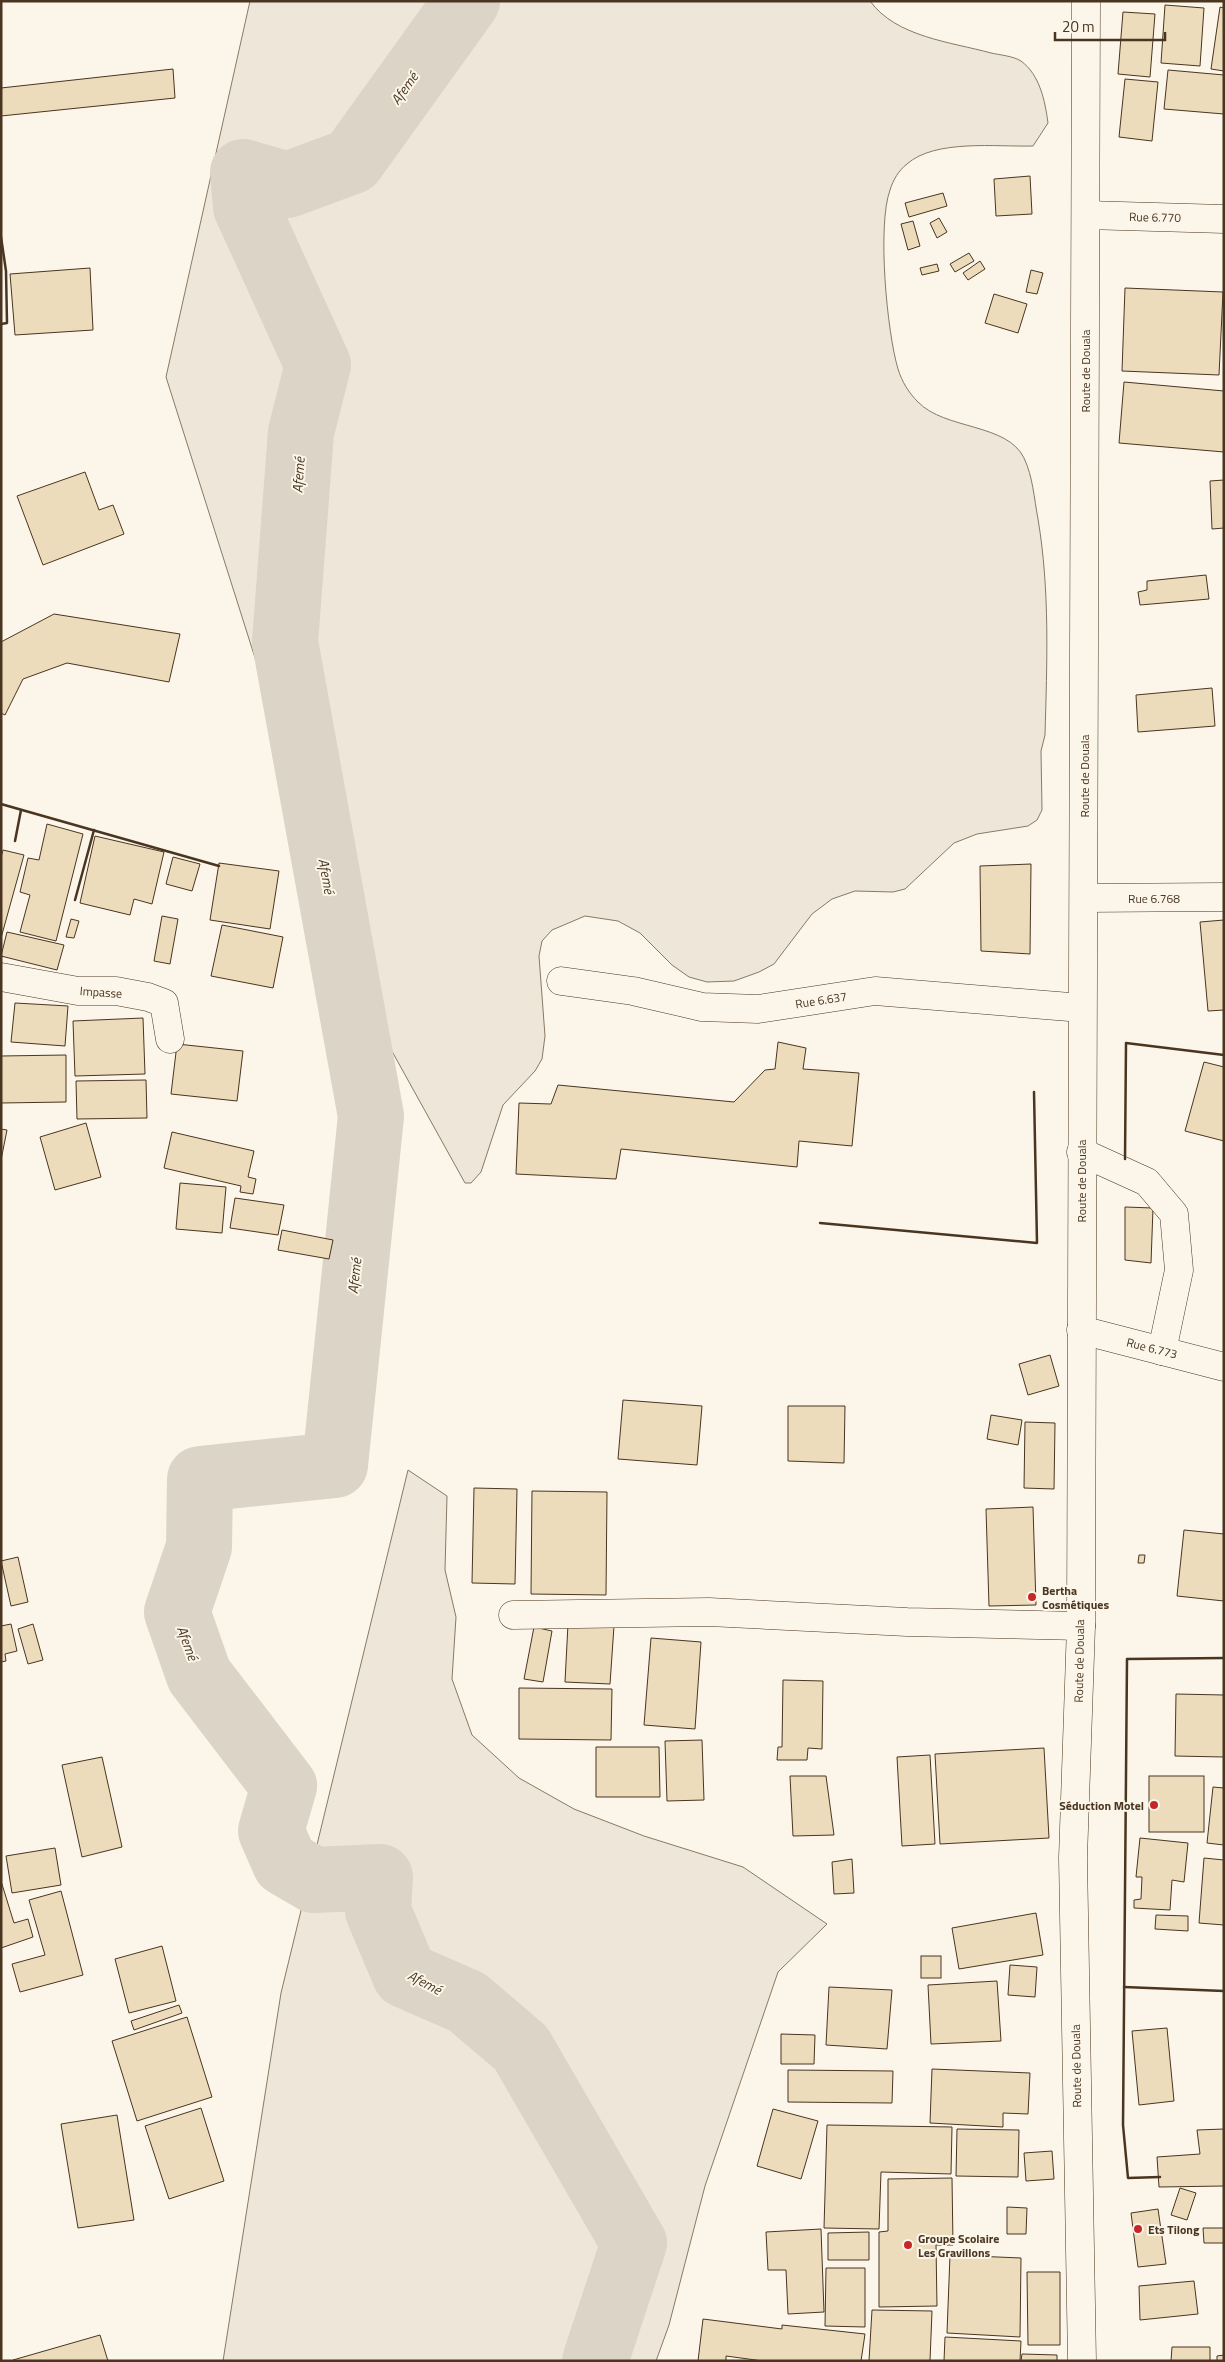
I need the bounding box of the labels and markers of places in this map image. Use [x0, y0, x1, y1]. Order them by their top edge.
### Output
place label: Bertha Cosmétiques [1042, 1581, 1109, 1614]
marker: Bertha Cosmétiques [1026, 1591, 1038, 1603]
place label: Séduction Motel [1059, 1796, 1144, 1815]
marker: Séduction Motel [1148, 1799, 1160, 1811]
place label: Ets Tilong [1148, 2220, 1200, 2239]
marker: Ets Tilong [1132, 2223, 1144, 2235]
place label: Groupe Scolaire Les Gravillons [918, 2229, 999, 2262]
marker: Groupe Scolaire Les Gravillons [902, 2239, 914, 2251]

